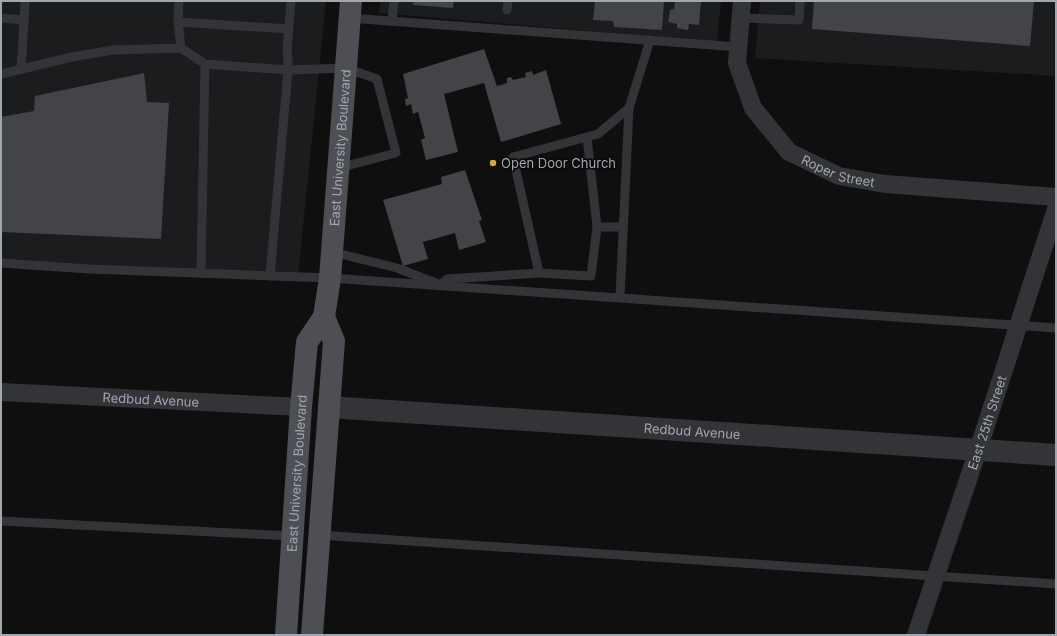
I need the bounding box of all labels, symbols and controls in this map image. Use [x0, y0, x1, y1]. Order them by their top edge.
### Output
street label: East University Boulevard [326, 69, 354, 227]
street label: Roper Street [799, 151, 876, 190]
place label: Open Door Church [501, 155, 616, 171]
marker: Open Door Church [488, 158, 498, 168]
street label: East 25th Street [964, 373, 1010, 472]
street label: Redbud Avenue [102, 389, 200, 410]
street label: East University Boulevard [283, 394, 310, 552]
street label: Redbud Avenue [643, 420, 741, 442]

